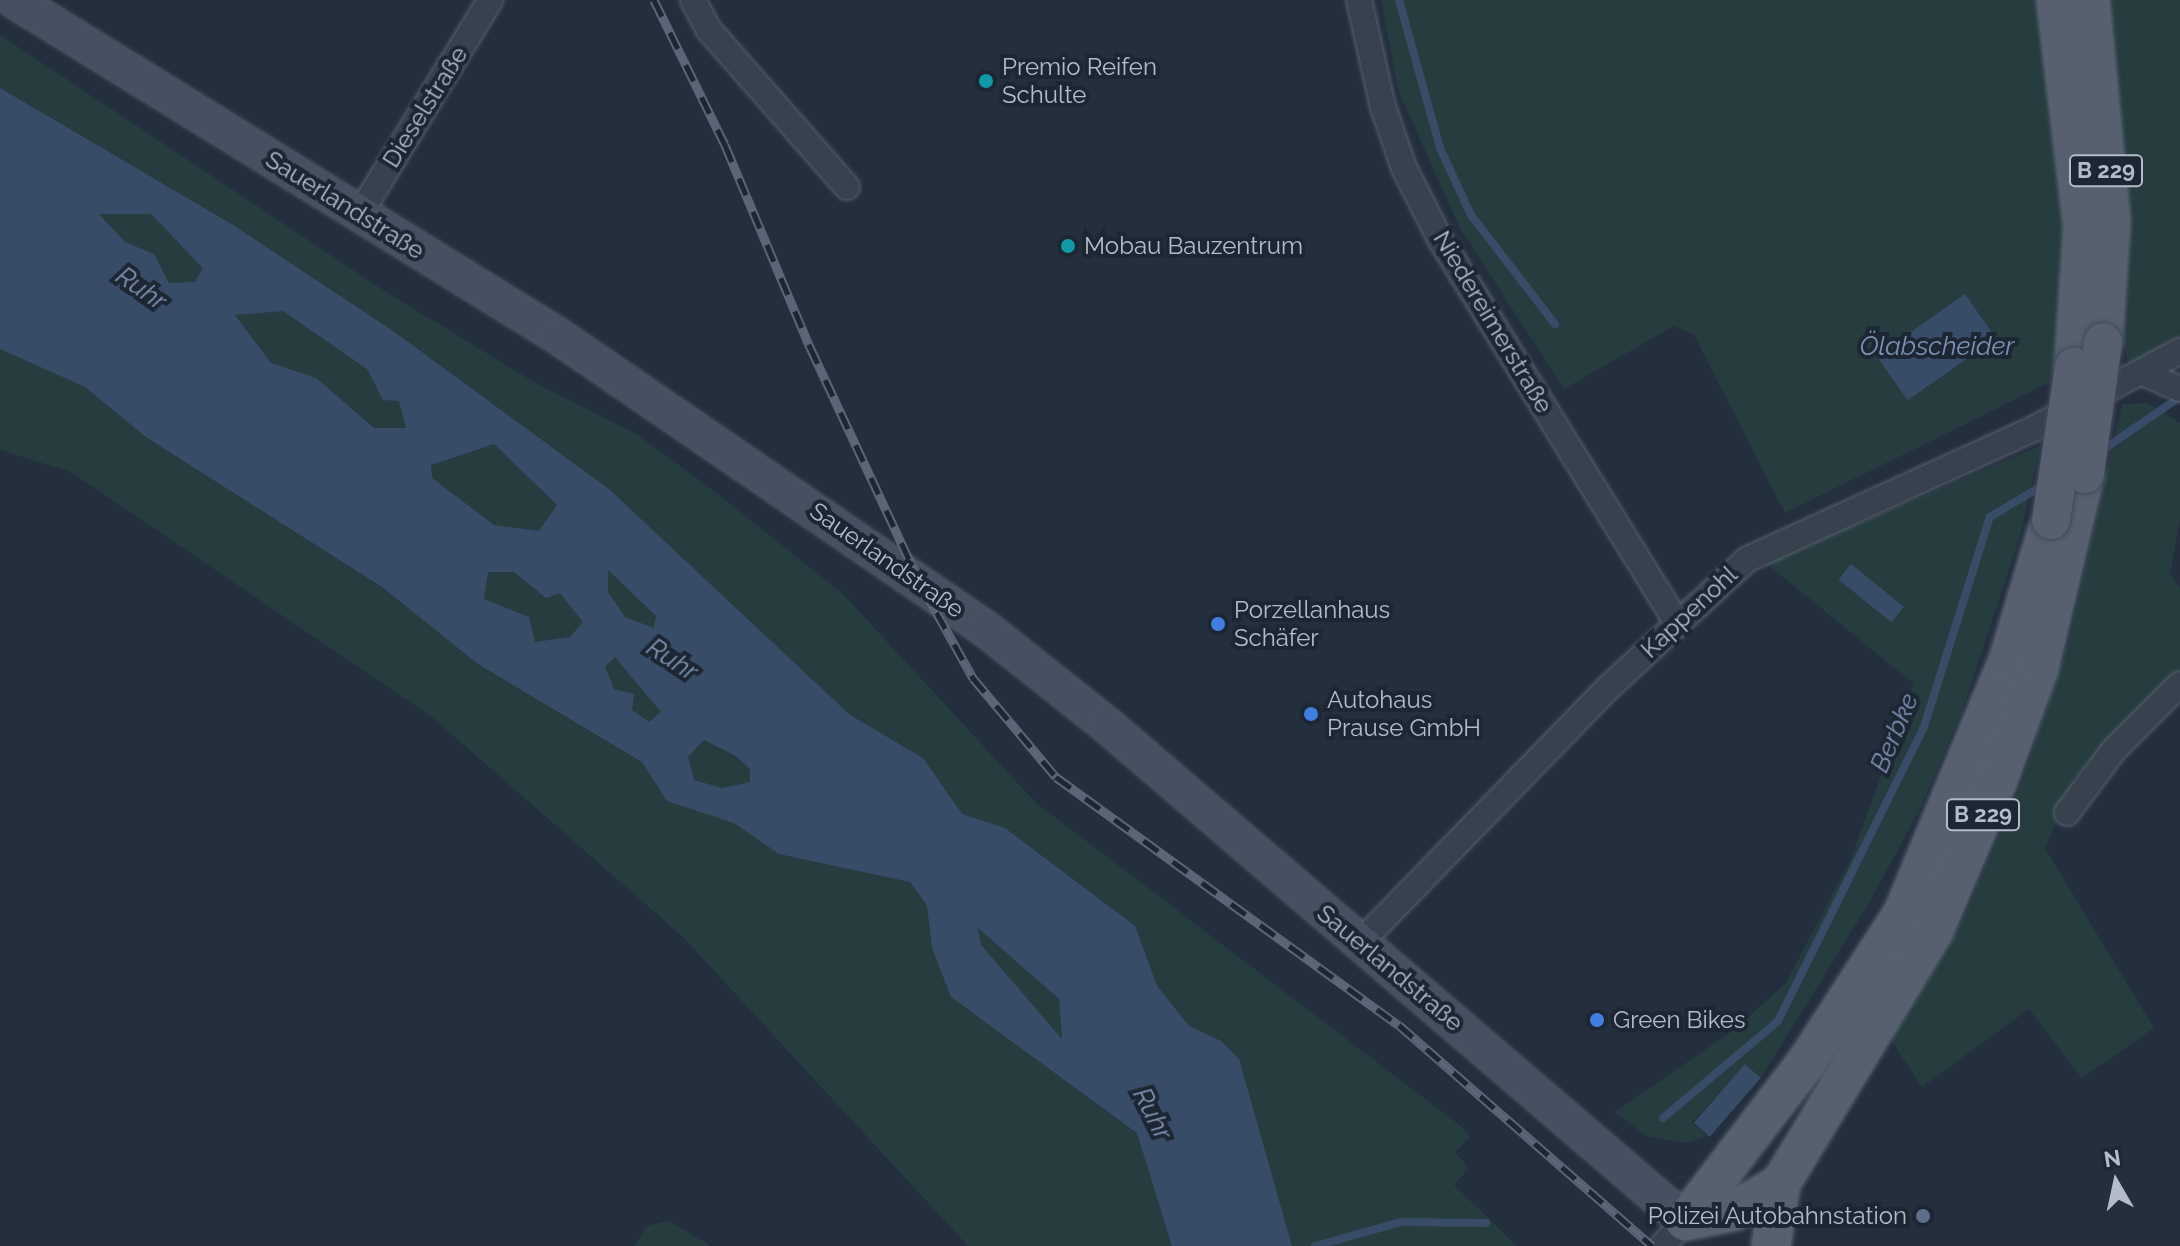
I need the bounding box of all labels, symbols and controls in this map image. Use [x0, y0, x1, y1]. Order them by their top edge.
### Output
street label: Dieselstraße [376, 41, 474, 173]
place label: Premio Reifen Schulte [1002, 53, 1157, 109]
marker: Premio Reifen Schulte [977, 72, 995, 90]
street label: Sauerlandstraße [260, 145, 430, 265]
road number: B 229 [2068, 153, 2144, 189]
street label: Niedereimerstraße [1427, 226, 1559, 418]
place label: Mobau Bauzentrum [1084, 232, 1303, 260]
marker: Mobau Bauzentrum [1059, 237, 1077, 255]
water label: Ruhr [110, 261, 172, 317]
water label: Ölabscheider [1860, 331, 2014, 363]
street label: Sauerlandstraße [804, 496, 970, 624]
street label: Kappenohl [1635, 560, 1743, 664]
place label: Porzellanhaus Schäfer [1234, 596, 1390, 652]
marker: Porzellanhaus Schäfer [1209, 615, 1227, 633]
water label: Ruhr [641, 632, 703, 688]
place label: Autohaus Prause GmbH [1327, 686, 1481, 742]
water label: Berbke [1865, 689, 1925, 777]
marker: Autohaus Prause GmbH [1302, 705, 1320, 723]
road number: B 229 [1945, 797, 2021, 833]
street label: Sauerlandstraße [1311, 899, 1469, 1037]
place label: Green Bikes [1613, 1006, 1745, 1034]
marker: Green Bikes [1588, 1011, 1606, 1029]
water label: Ruhr [1126, 1083, 1178, 1145]
north arrow [2076, 1142, 2156, 1222]
text: N [2102, 1144, 2123, 1172]
place label: Polizei Autobahnstation [1647, 1202, 1907, 1230]
marker: Polizei Autobahnstation [1914, 1207, 1932, 1225]

